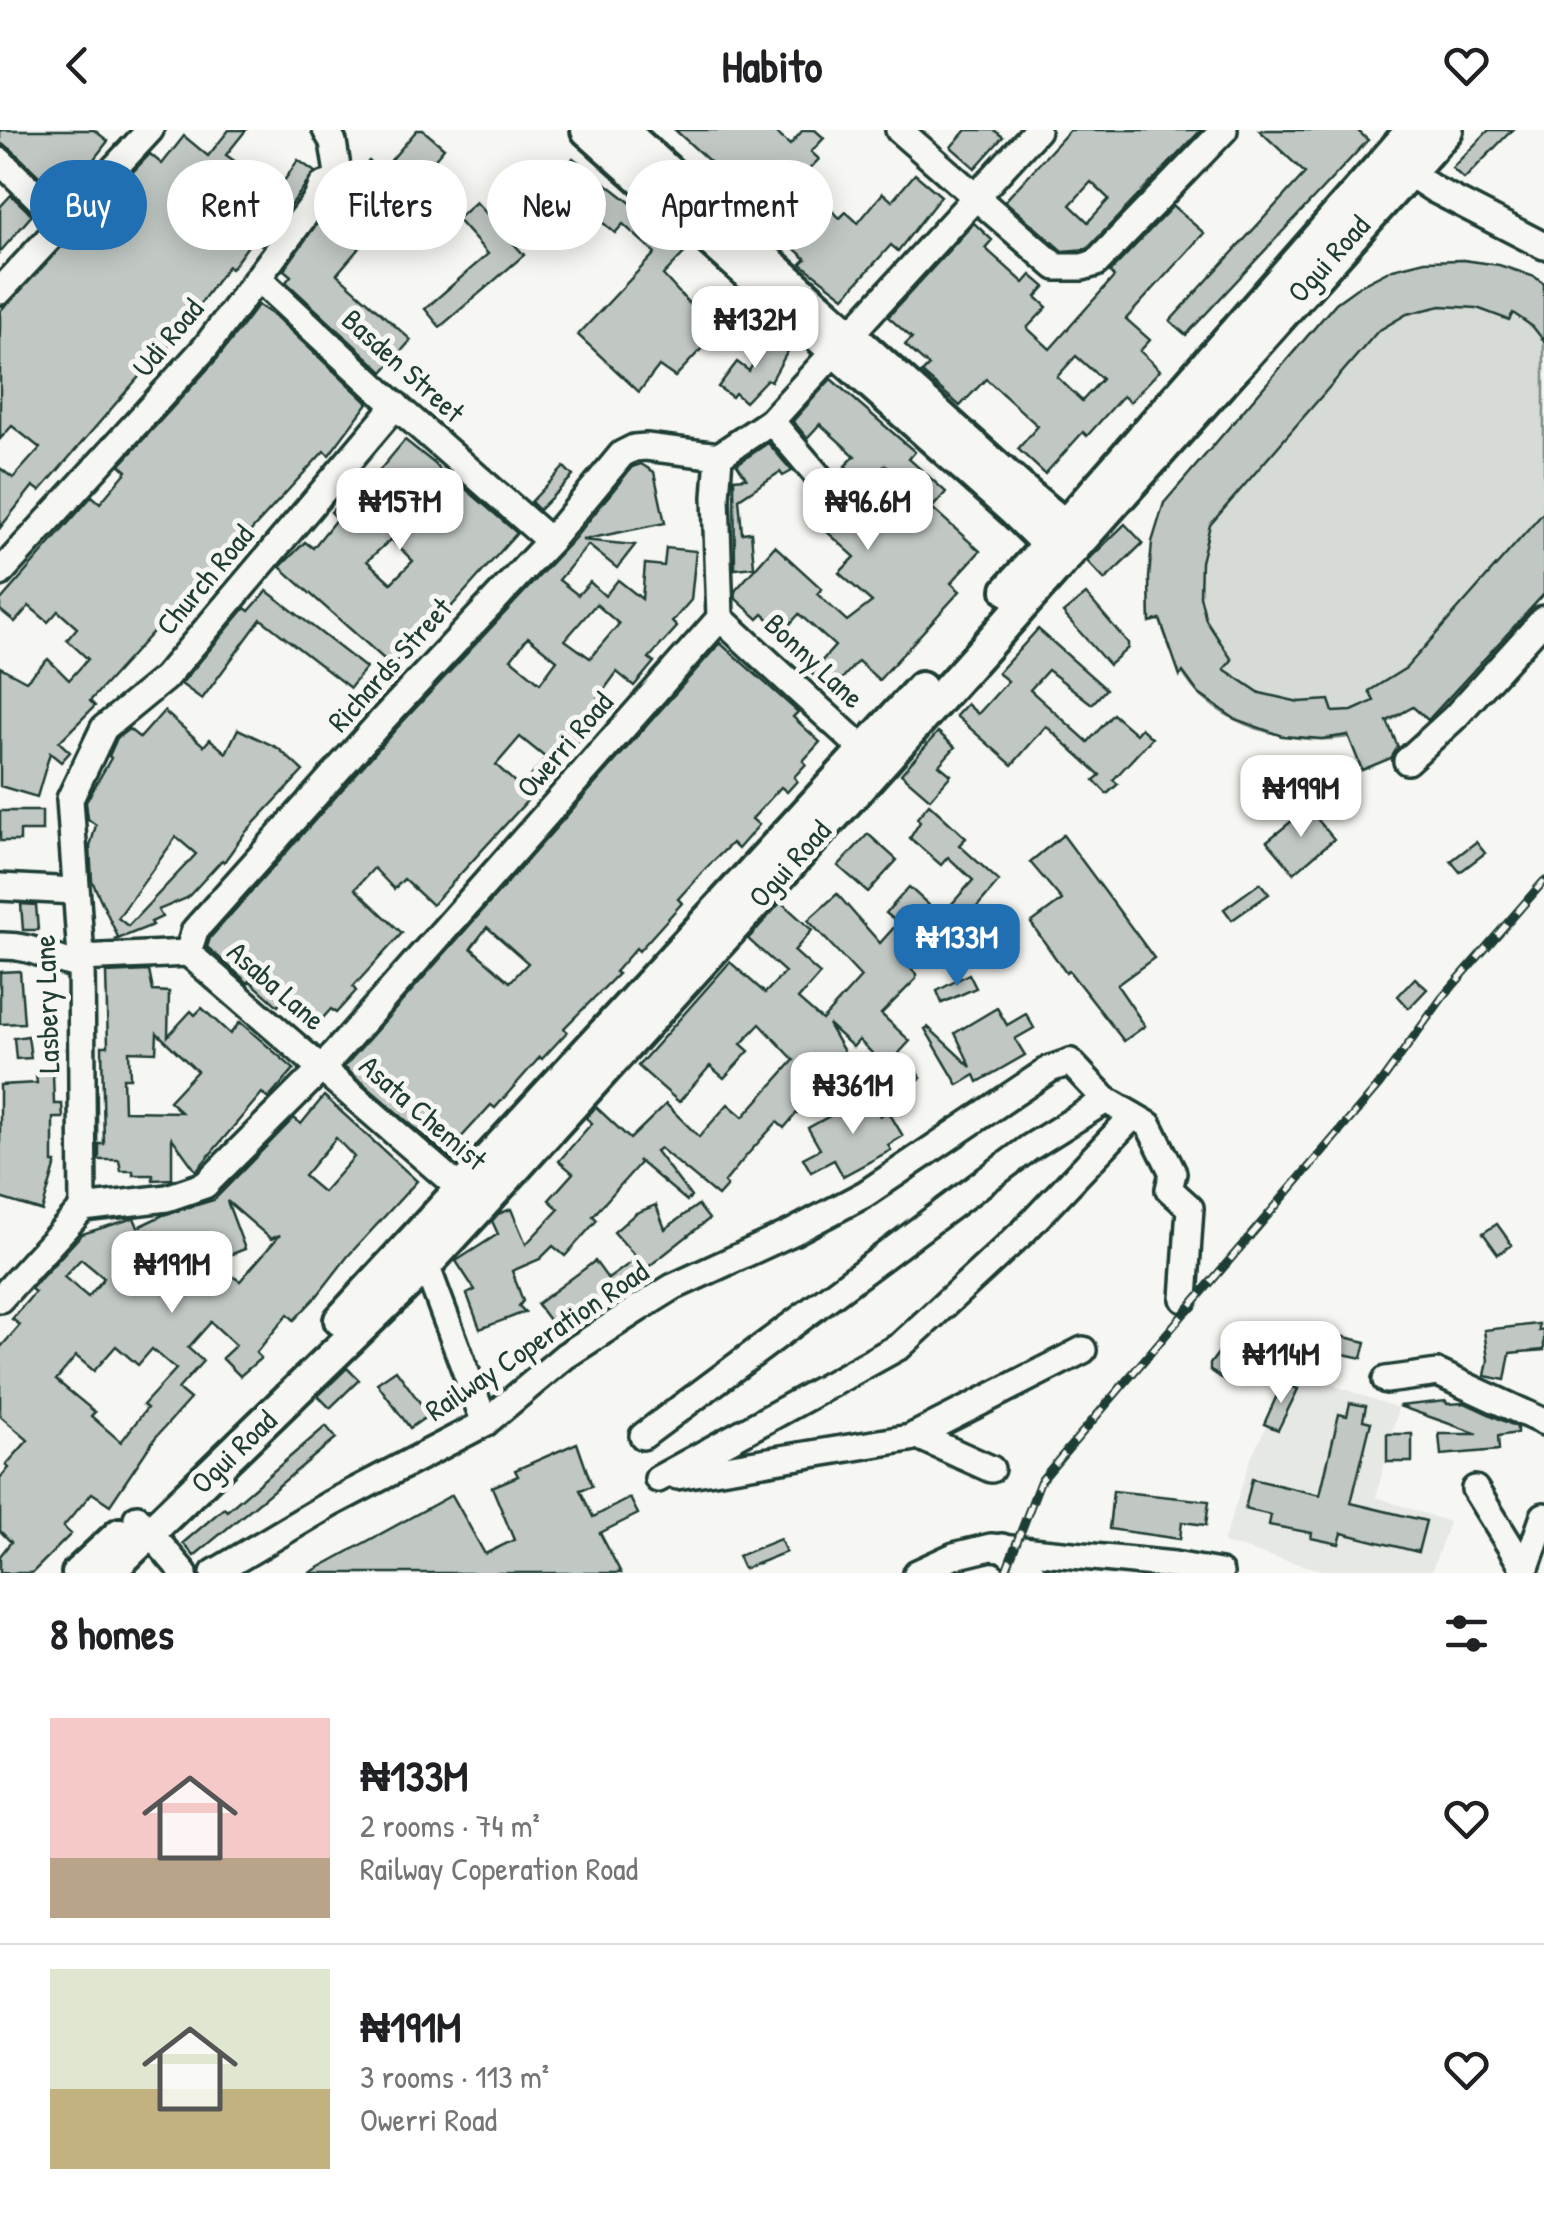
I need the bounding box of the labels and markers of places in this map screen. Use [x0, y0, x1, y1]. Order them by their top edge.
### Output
pin: ₦132M [685, 286, 825, 371]
pin: ₦157M [330, 468, 470, 553]
pin: ₦96.6M [787, 468, 949, 553]
pin: ₦199M [1231, 755, 1371, 840]
pin: ₦133M [887, 904, 1027, 989]
pin: ₦361M [783, 1052, 923, 1137]
pin: ₦191M [102, 1231, 242, 1316]
pin: ₦114M [1211, 1321, 1351, 1406]

